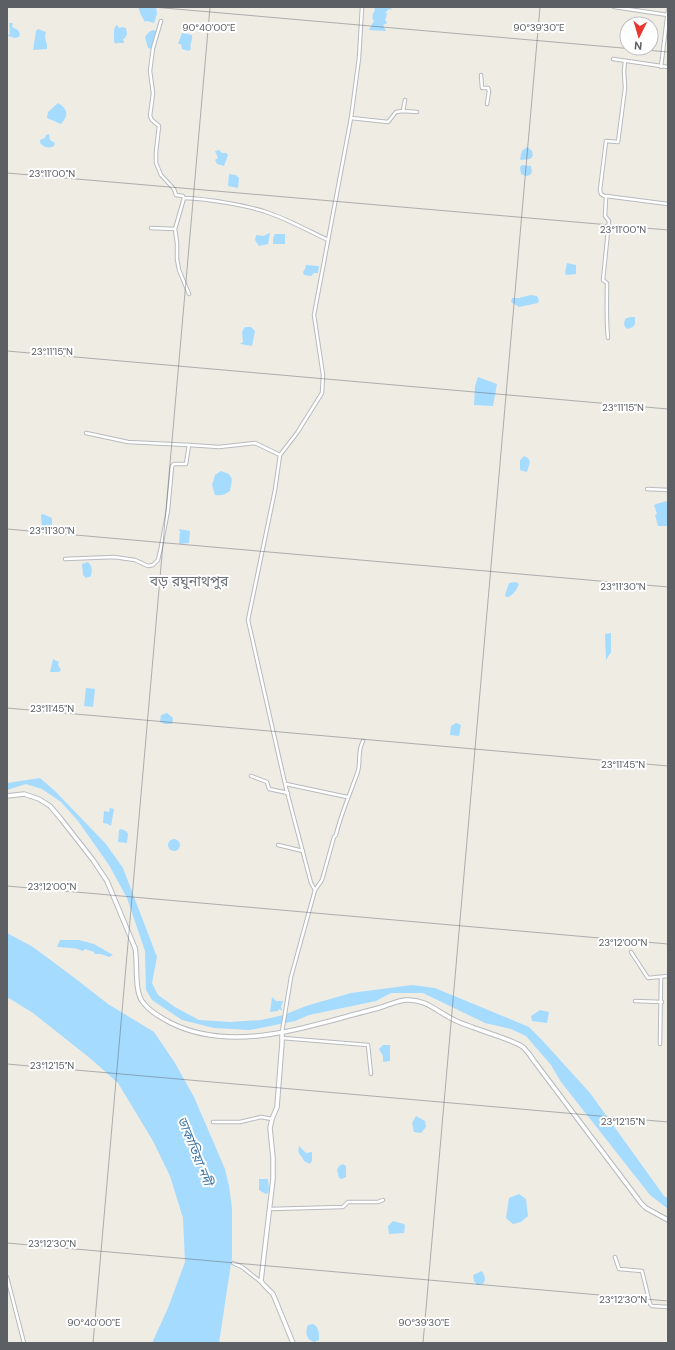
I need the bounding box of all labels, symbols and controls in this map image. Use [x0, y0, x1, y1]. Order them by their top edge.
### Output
north arrow [619, 16, 659, 56]
text: 90°40'00"E [182, 21, 236, 34]
text: 90°39'30"E [513, 21, 565, 34]
text: N [634, 39, 643, 53]
text: 23°11'00"N [29, 167, 75, 180]
text: 23°11'00"N [600, 223, 646, 236]
text: 23°11'15"N [31, 345, 73, 358]
text: 23°11'15"N [602, 401, 644, 414]
text: 23°11'30"N [29, 524, 75, 537]
district label: বড় রঘুনাথপুর [149, 572, 229, 590]
text: 23°11'30"N [600, 580, 646, 593]
text: 23°11'45"N [30, 702, 74, 715]
text: 23°11'45"N [601, 758, 645, 771]
text: 23°12'00"N [27, 880, 77, 893]
text: 23°12'00"N [598, 936, 648, 949]
text: 23°12'15"N [30, 1059, 74, 1072]
water label: ডাকাতিয়া নদী [173, 1114, 218, 1190]
text: 23°12'15"N [601, 1115, 645, 1128]
text: 23°12'30"N [28, 1237, 76, 1250]
text: 23°12'30"N [599, 1293, 647, 1306]
text: 90°40'00"E [67, 1316, 121, 1329]
text: 90°39'30"E [398, 1316, 450, 1329]

